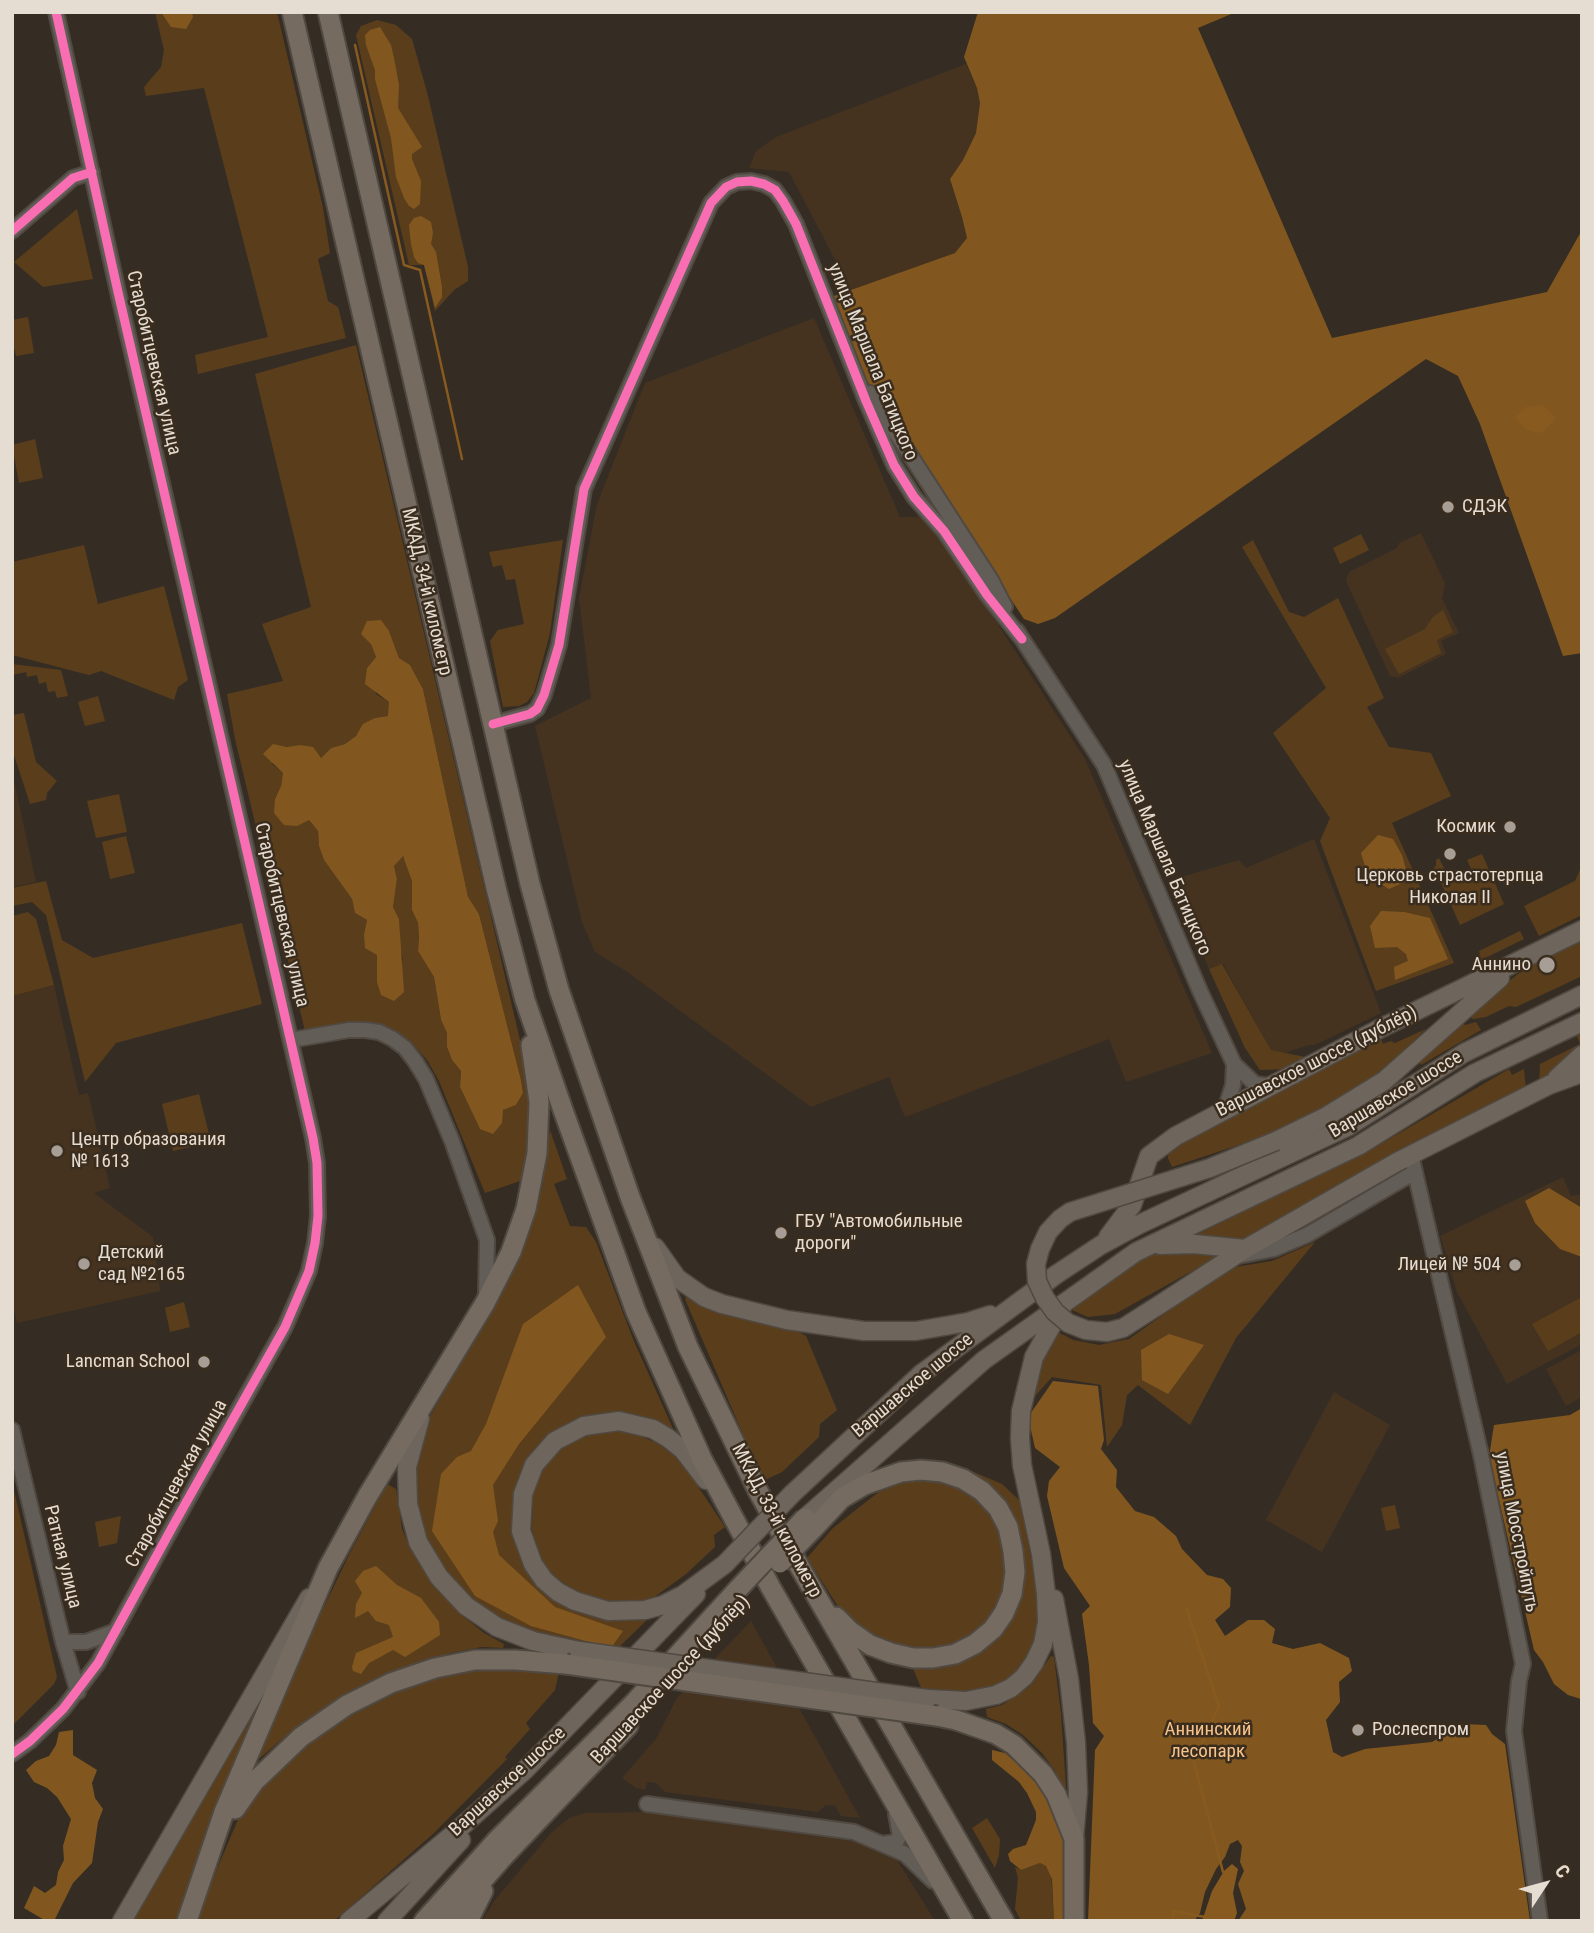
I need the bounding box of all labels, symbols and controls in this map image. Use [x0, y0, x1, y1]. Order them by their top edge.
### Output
street label: улица Маршала Батицкого [822, 260, 922, 464]
street label: Старобитцевская улица [121, 269, 185, 457]
place label: СДЭК [1462, 496, 1507, 518]
marker: СДЭК [1440, 499, 1456, 515]
street label: МКАД, 34-й километр [396, 506, 456, 678]
street label: улица Маршала Батицкого [1112, 757, 1216, 959]
place label: Космик [1436, 816, 1496, 838]
marker: Космик [1502, 819, 1518, 835]
street label: Старобитцевская улица [249, 821, 313, 1009]
marker: Церковь страстотерпца Николая II [1442, 846, 1458, 862]
place label: Церковь страстотерпца Николая II [1356, 865, 1544, 909]
place label: Аннино [1472, 954, 1531, 976]
marker: Аннино [1537, 955, 1557, 975]
street label: Варшавское шоссе (дублёр) [1213, 1001, 1421, 1123]
street label: Варшавское шоссе [1326, 1046, 1466, 1144]
place label: Центр образования № 1613 [71, 1129, 226, 1173]
marker: Центр образования № 1613 [49, 1143, 65, 1159]
place label: ГБУ "Автомобильные дороги" [795, 1211, 963, 1255]
marker: ГБУ "Автомобильные дороги" [773, 1225, 789, 1241]
place label: Детский сад №2165 [98, 1242, 185, 1286]
place label: Лицей № 504 [1397, 1254, 1501, 1276]
marker: Детский сад №2165 [76, 1256, 92, 1272]
marker: Лицей № 504 [1507, 1257, 1523, 1273]
street label: Варшавское шоссе [848, 1329, 978, 1443]
place label: Lancman School [66, 1351, 190, 1373]
marker: Lancman School [196, 1354, 212, 1370]
street label: Старобитцевская улица [121, 1396, 233, 1572]
street label: МКАД, 33-й километр [726, 1440, 826, 1602]
street label: улица Мосстройпуть [1489, 1450, 1543, 1614]
street label: Ратная улица [38, 1503, 86, 1611]
street label: Варшавское шоссе (дублёр) [587, 1591, 755, 1769]
park label: Аннинский лесопарк [1165, 1719, 1251, 1763]
place label: Рослеспром [1372, 1719, 1469, 1741]
street label: Варшавское шоссе [445, 1722, 571, 1842]
marker: Рослеспром [1350, 1722, 1366, 1738]
north arrow [1510, 1849, 1580, 1919]
text: С [1550, 1860, 1575, 1882]

